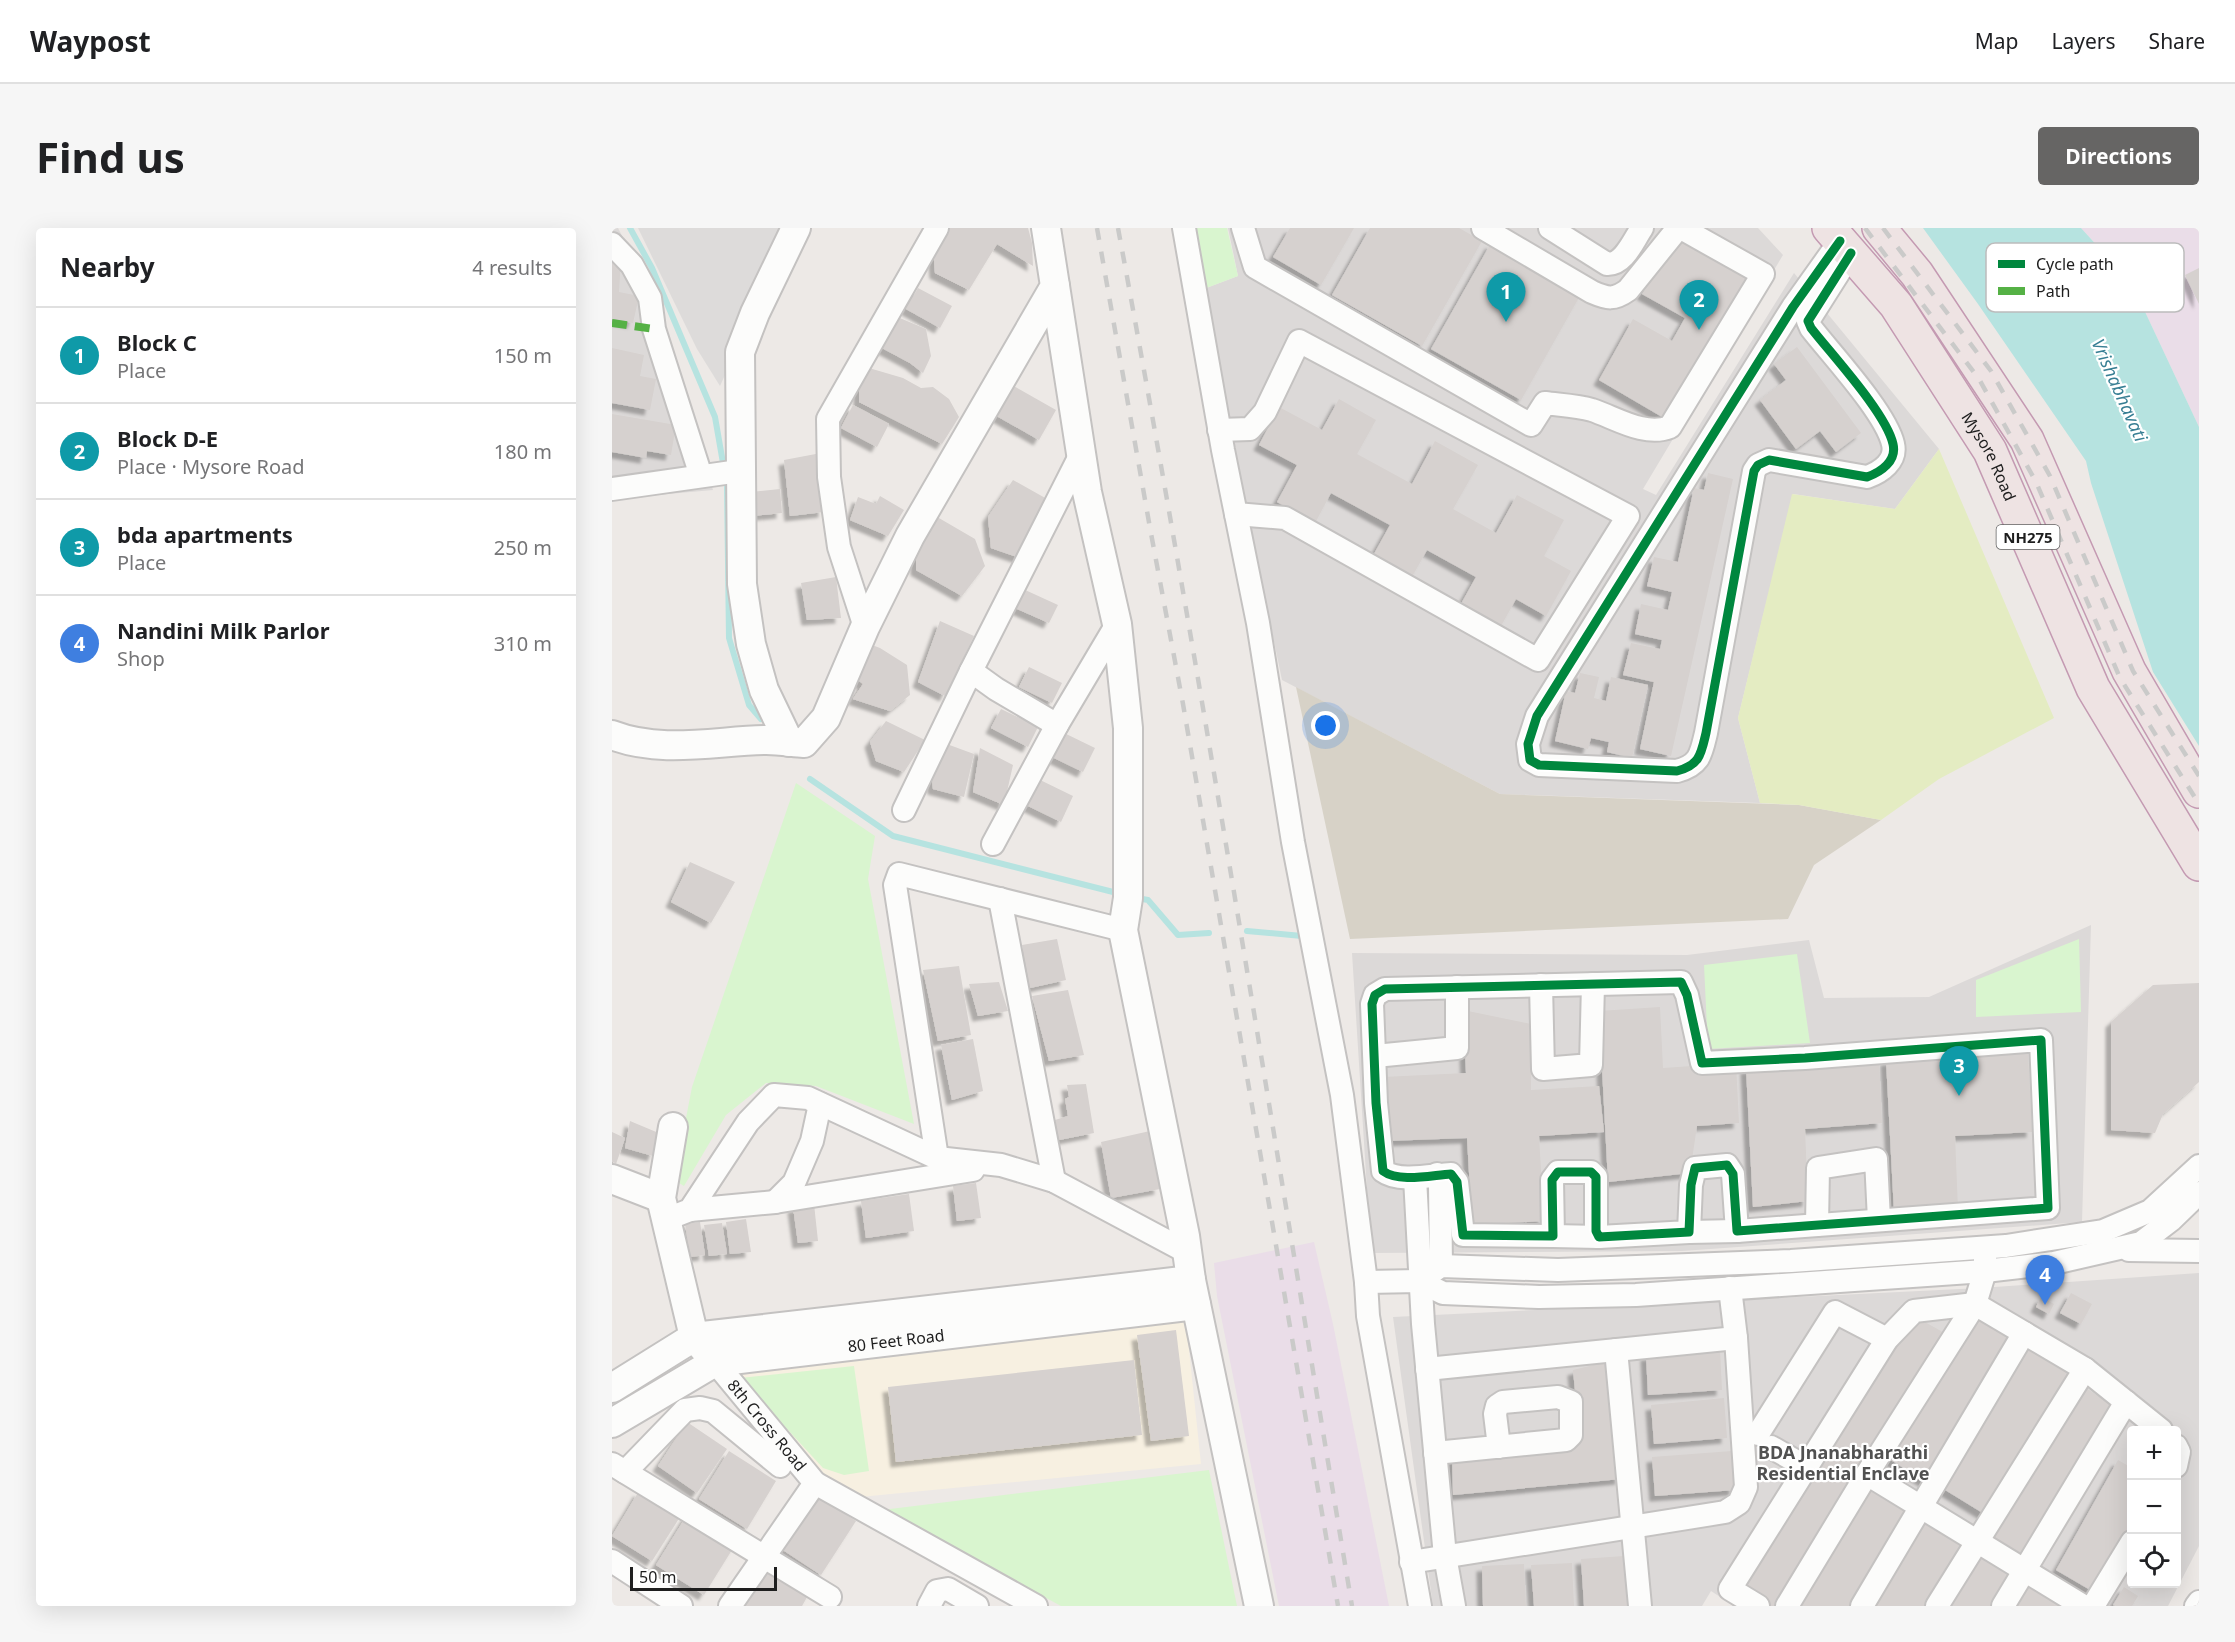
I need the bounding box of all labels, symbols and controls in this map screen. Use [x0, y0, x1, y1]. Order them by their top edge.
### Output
text: Waypost [30, 22, 151, 60]
text: Map [1975, 27, 2019, 55]
text: Layers [2052, 27, 2116, 55]
text: Share [2149, 27, 2205, 55]
button: Directions [2038, 127, 2199, 185]
text: Find us [36, 128, 185, 185]
legend [1986, 243, 2184, 312]
text: Nearby [60, 249, 155, 285]
text: Cycle path [2036, 253, 2114, 275]
text: 4 results [472, 254, 552, 281]
pin: 1 [1486, 272, 1526, 322]
pin: 2 [1680, 280, 1718, 330]
text: Path [2036, 280, 2070, 302]
text: Block C [117, 327, 197, 357]
water label: Vrishabhavati [2087, 335, 2154, 446]
text: 1 [74, 342, 85, 369]
text: 150 m [494, 342, 552, 369]
text: Place [117, 357, 166, 384]
street label: Mysore Road [1957, 407, 2021, 504]
text: Block D-E [117, 423, 218, 453]
text: 2 [74, 438, 85, 465]
text: 180 m [494, 438, 552, 465]
text: Place · Mysore Road [117, 453, 305, 480]
text: bda apartments [117, 519, 293, 549]
road number: NH275 [1996, 525, 2060, 549]
text: 3 [74, 534, 85, 561]
text: 250 m [494, 534, 552, 561]
text: Place [117, 549, 166, 576]
text: Nandini Milk Parlor [117, 615, 330, 645]
text: 4 [74, 630, 85, 657]
text: 310 m [494, 630, 552, 657]
text: Shop [117, 645, 165, 672]
your location [1311, 711, 1340, 740]
pin: 3 [1940, 1046, 1978, 1096]
pin: 4 [2026, 1256, 2064, 1305]
street label: 80 Feet Road [846, 1324, 946, 1357]
street label: 8th Cross Road [723, 1375, 812, 1476]
map controls [2127, 1426, 2181, 1588]
button: + [2127, 1426, 2181, 1480]
district label: BDA Jnanabharathi Residential Enclave [1756, 1440, 1930, 1485]
button: − [2127, 1480, 2181, 1534]
button: locate [2127, 1534, 2181, 1588]
scale bar [630, 1564, 777, 1592]
text: 50 m [639, 1566, 676, 1588]

